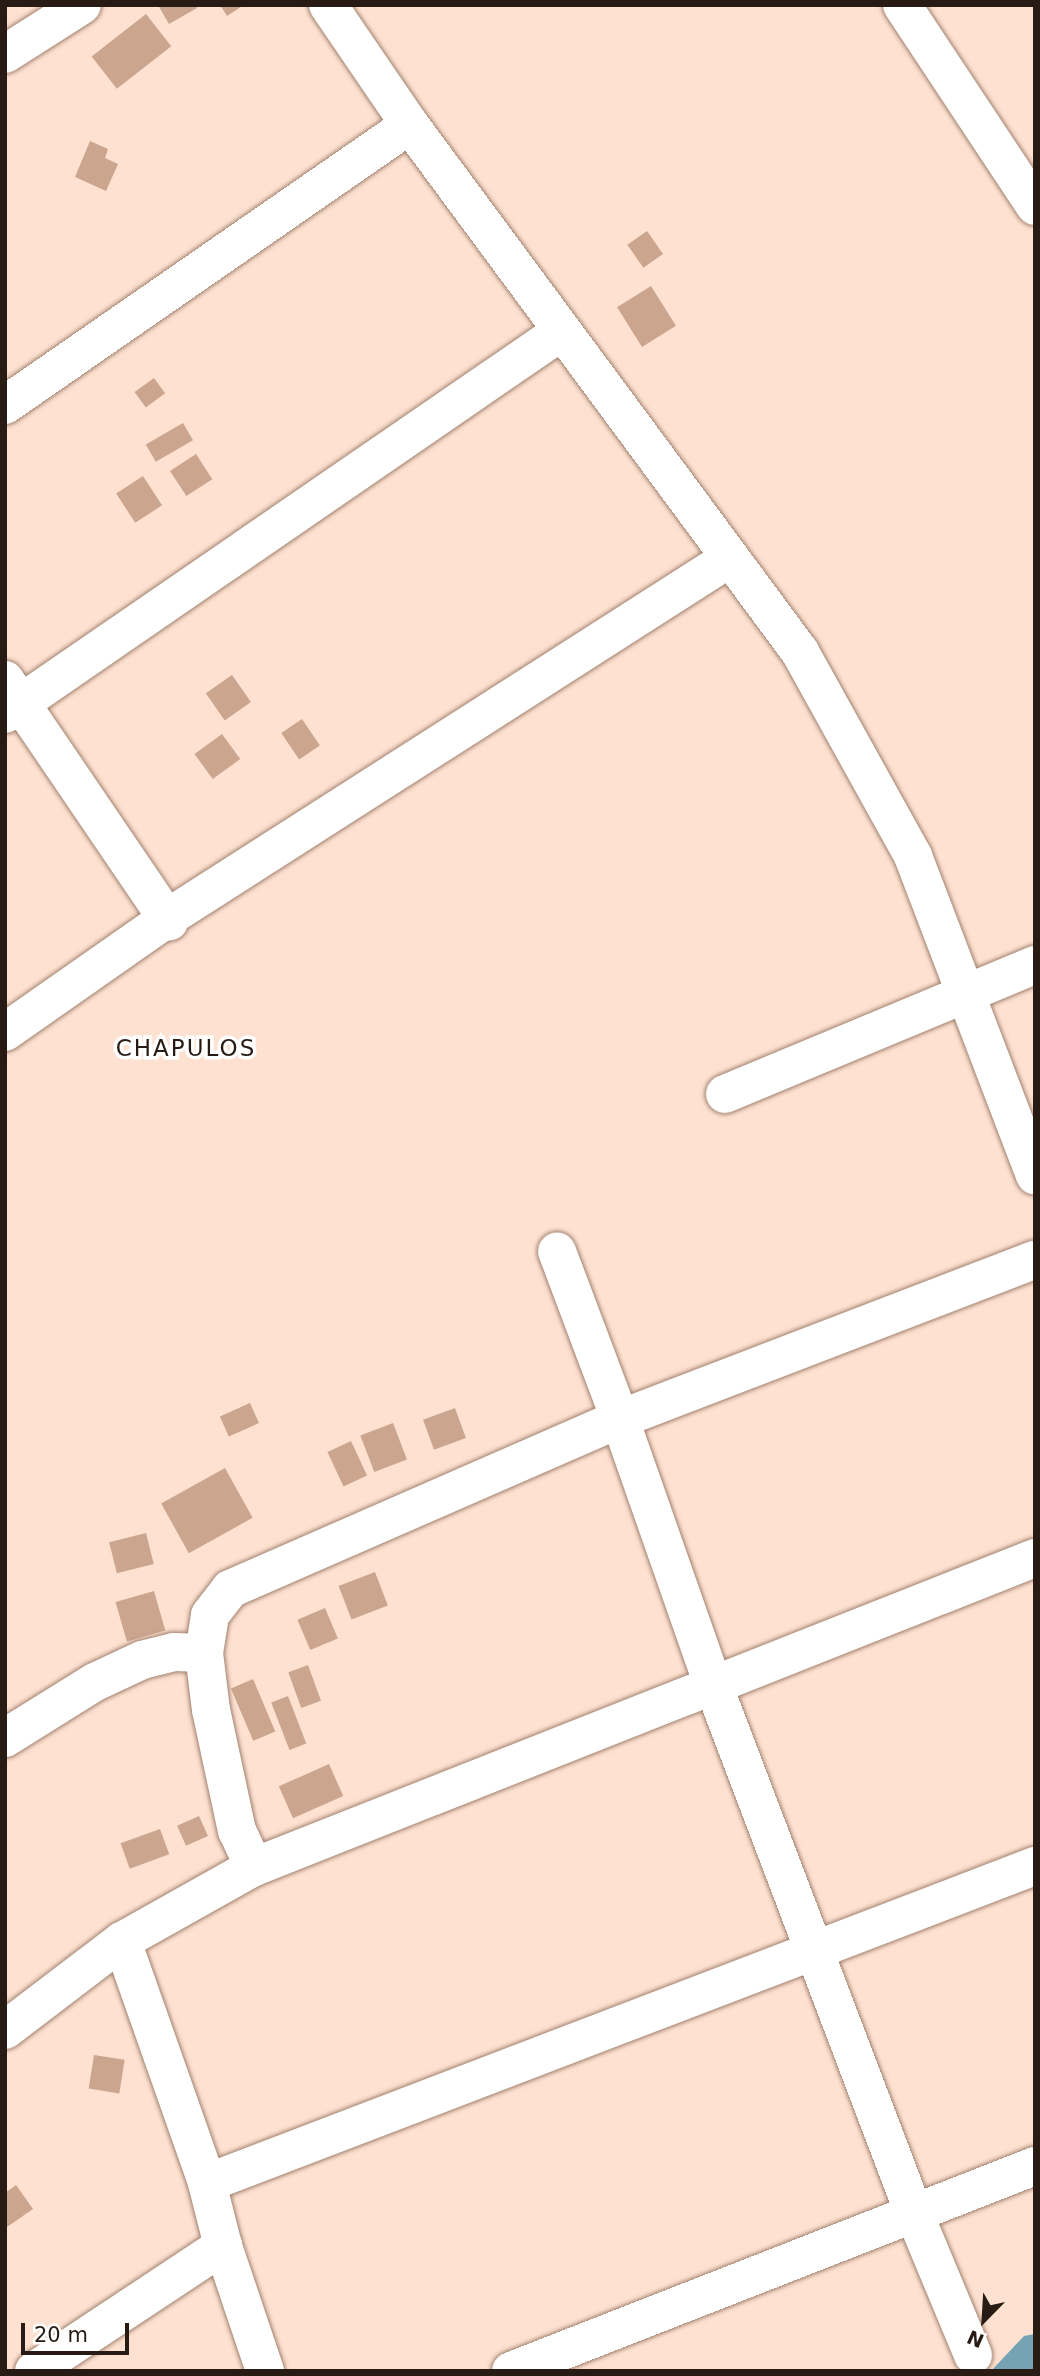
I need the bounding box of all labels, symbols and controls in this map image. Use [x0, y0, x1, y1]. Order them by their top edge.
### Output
district label: CHAPULOS [117, 1034, 255, 1062]
north arrow [949, 2285, 1019, 2355]
scale bar [24, 2310, 133, 2354]
text: 20 m [34, 2323, 88, 2347]
text: N [964, 2326, 987, 2352]

